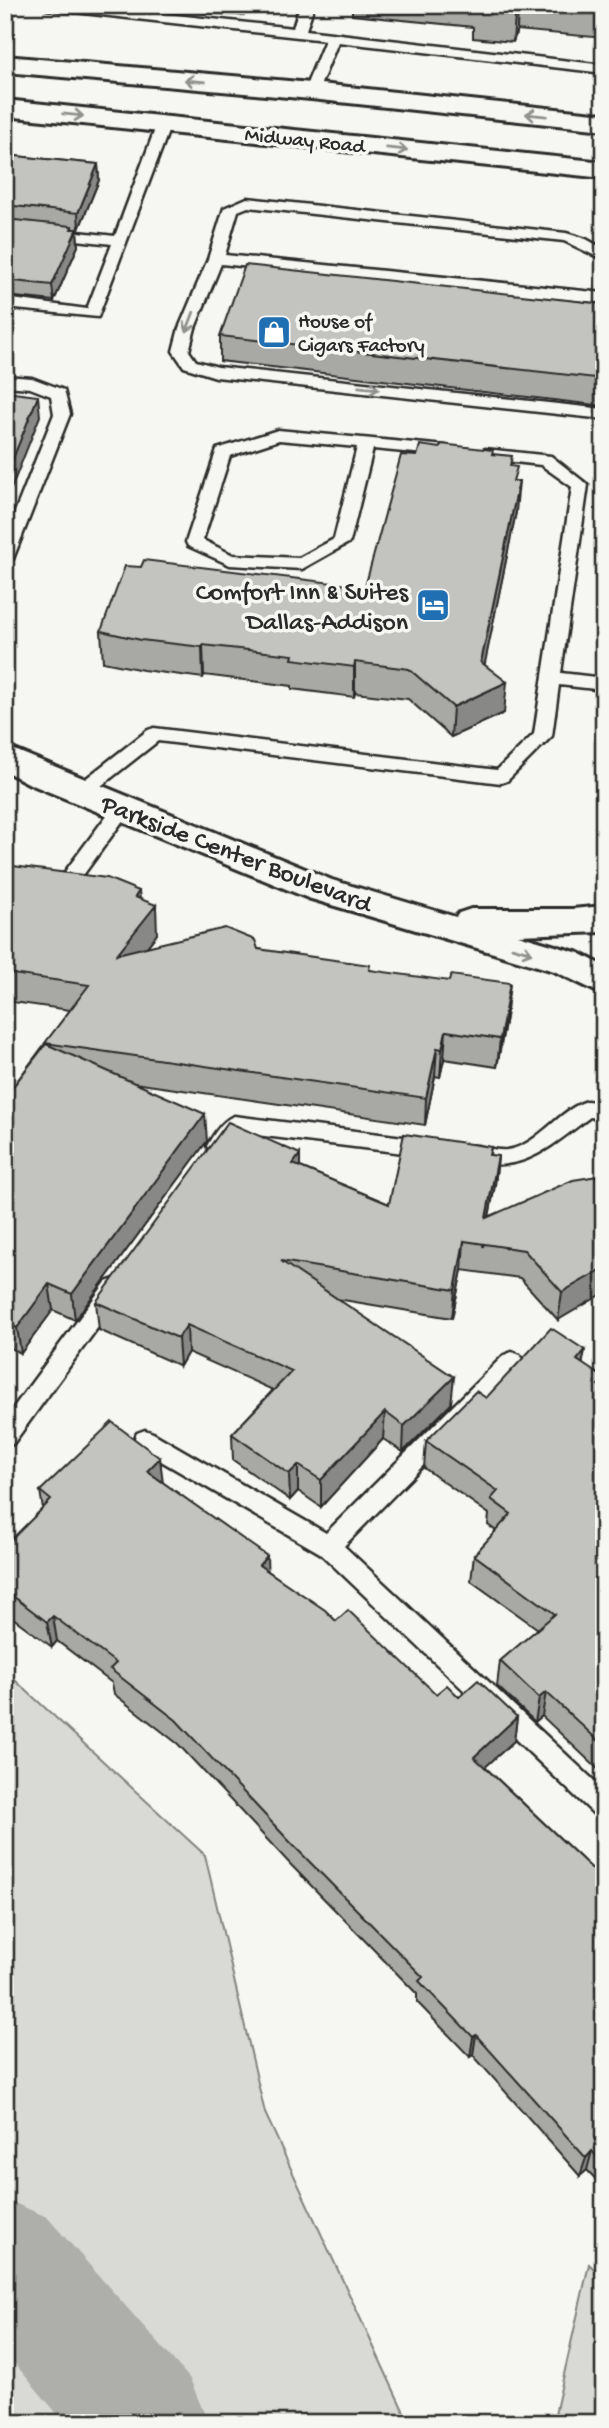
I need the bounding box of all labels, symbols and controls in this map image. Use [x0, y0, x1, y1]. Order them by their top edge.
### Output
one-way arrow [184, 74, 207, 87]
one-way arrow [525, 108, 548, 121]
one-way arrow [61, 109, 84, 122]
street label: Midway Road [243, 124, 368, 161]
one-way arrow [385, 142, 408, 155]
one-way arrow [182, 310, 195, 332]
place label: House of Cigars Factory [298, 311, 424, 360]
shop icon: House of Cigars Factory [255, 313, 293, 351]
one-way arrow [357, 382, 380, 395]
place label: Comfort Inn & Suites Dallas-Addison [196, 579, 409, 640]
hotel icon: Comfort Inn & Suites Dallas-Addison [414, 586, 452, 624]
street label: Parkside Center Boulevard [95, 790, 377, 923]
one-way arrow [510, 944, 533, 957]

